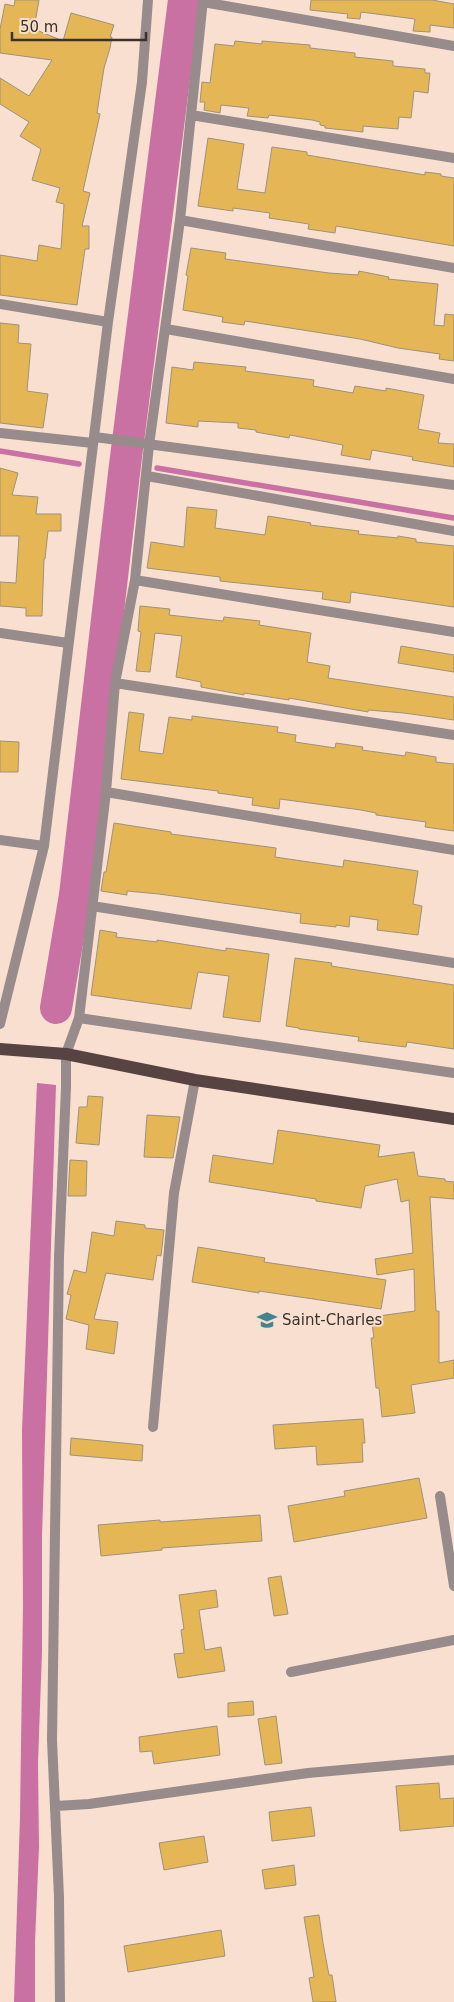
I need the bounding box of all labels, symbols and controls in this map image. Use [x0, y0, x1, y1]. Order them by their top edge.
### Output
scale bar [12, 10, 146, 42]
text: 50 m [20, 18, 58, 36]
school or university icon: Saint-Charles [256, 1309, 278, 1331]
place label: Saint-Charles [282, 1311, 382, 1329]

